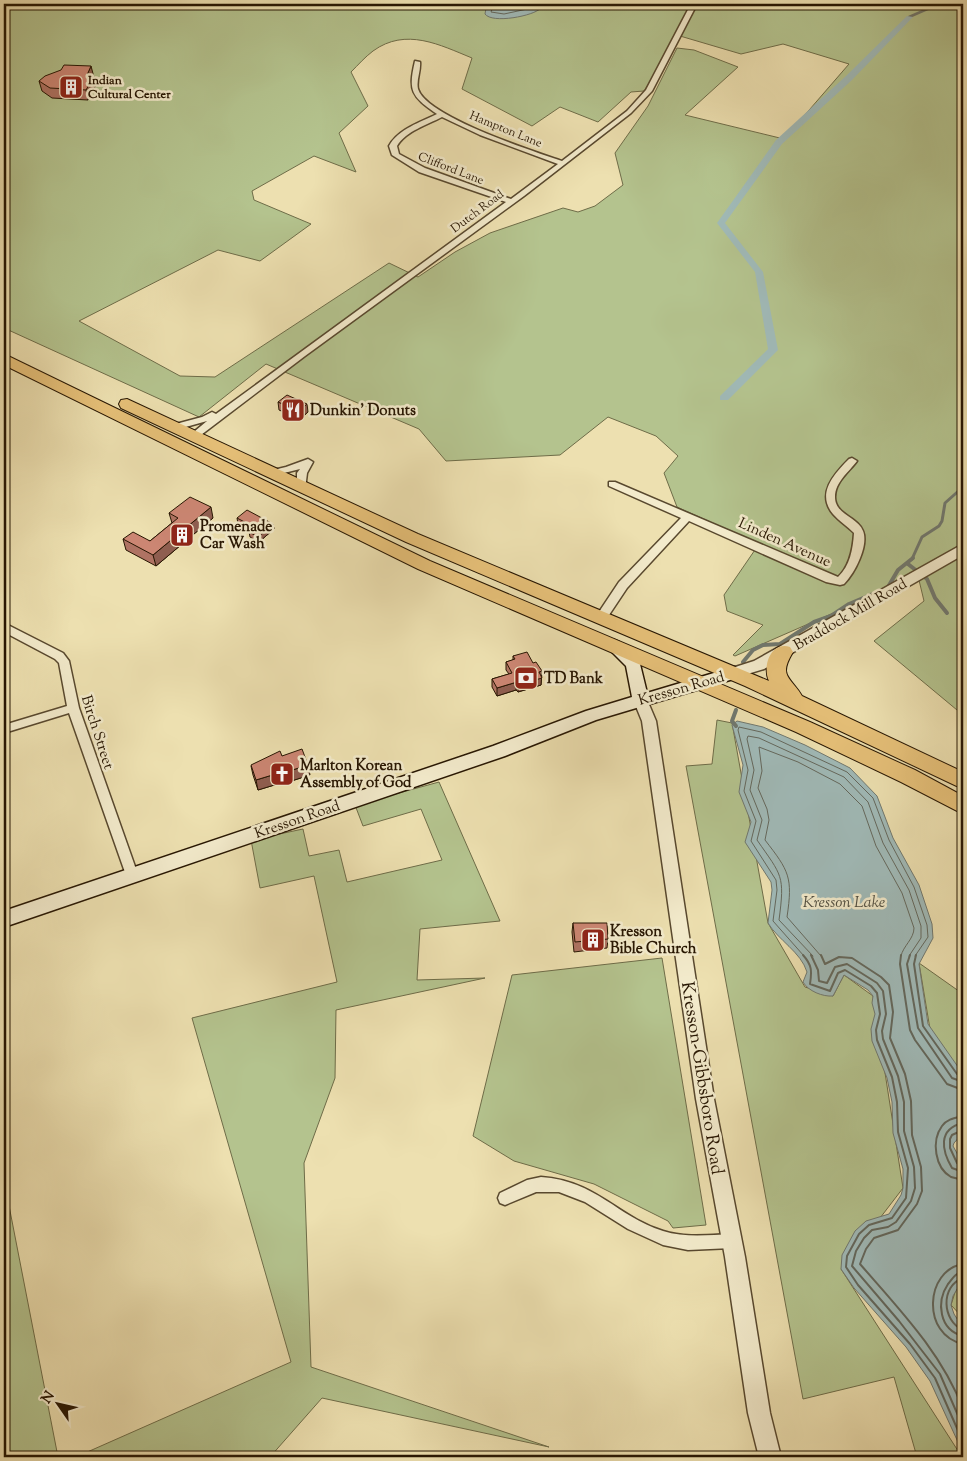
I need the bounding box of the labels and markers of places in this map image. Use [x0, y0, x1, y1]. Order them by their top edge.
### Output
place label: Indian Cultural Center [87, 72, 171, 104]
building icon: Indian Cultural Center [58, 74, 84, 100]
restaurant icon: Dunkin' Donuts [280, 397, 306, 423]
place label: Dunkin' Donuts [310, 401, 416, 422]
place label: Promenade Car Wash [200, 517, 272, 555]
building icon: Promenade Car Wash [169, 522, 195, 548]
bank icon: TD Bank [513, 665, 539, 691]
place label: TD Bank [544, 669, 604, 690]
place label: Marlton Korean Assembly of God [300, 756, 412, 794]
church icon: Marlton Korean Assembly of God [269, 761, 295, 787]
place label: Kresson Bible Church [610, 922, 697, 960]
building icon: Kresson Bible Church [580, 927, 606, 953]

